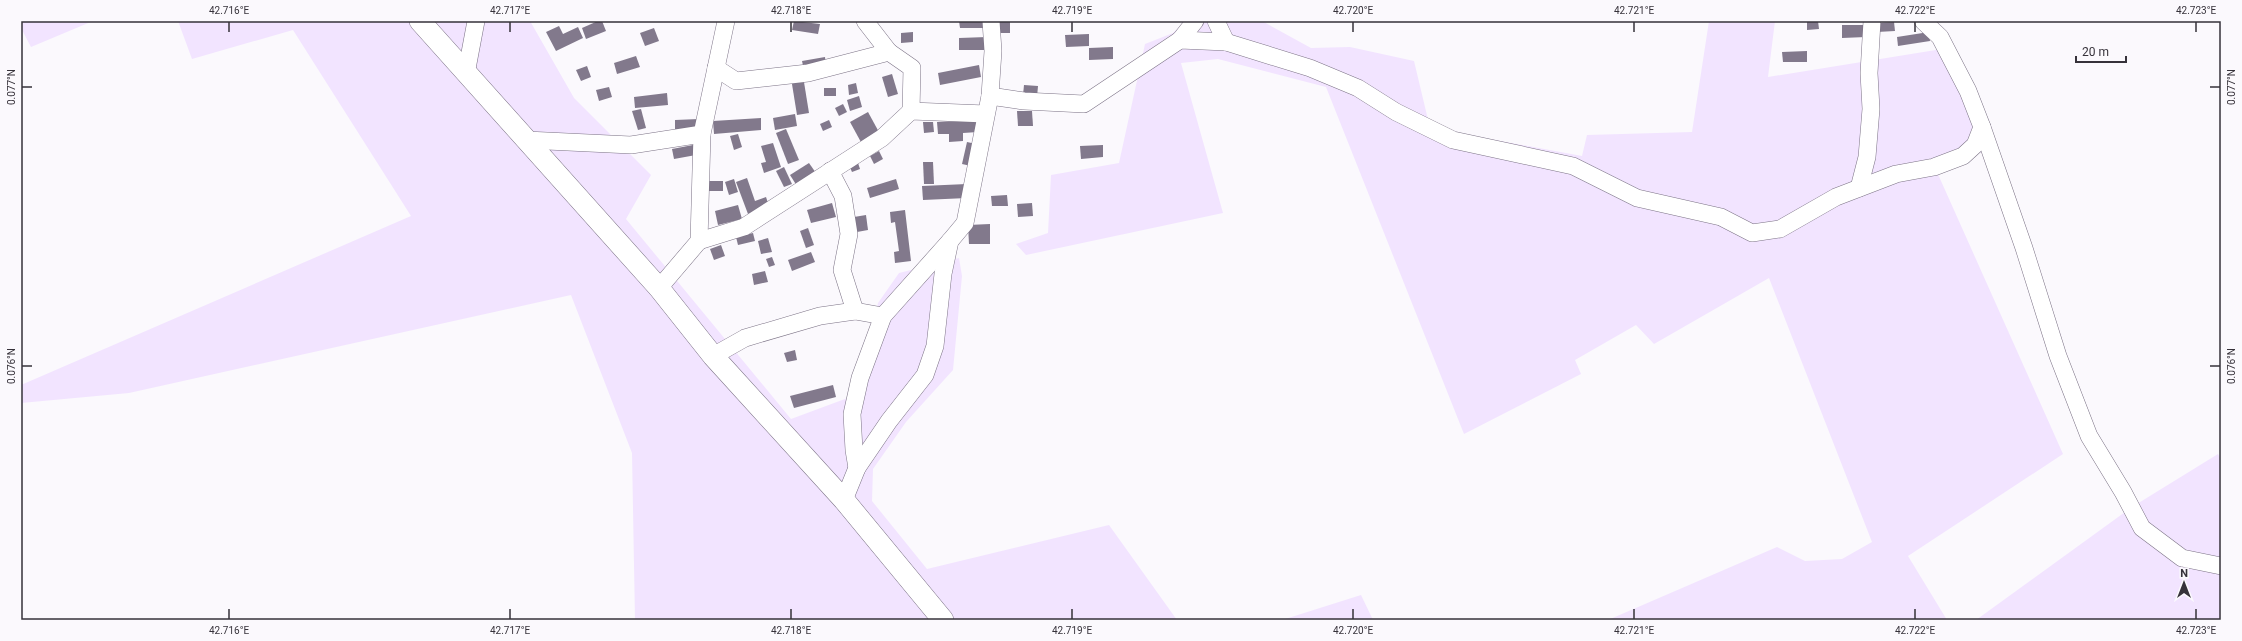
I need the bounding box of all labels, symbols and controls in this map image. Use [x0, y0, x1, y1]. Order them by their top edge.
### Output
text: 42.716°E [209, 5, 249, 16]
text: 42.717°E [490, 5, 530, 16]
text: 42.718°E [771, 5, 811, 16]
text: 42.719°E [1052, 5, 1092, 16]
text: 42.720°E [1333, 5, 1373, 16]
text: 42.721°E [1614, 5, 1654, 16]
text: 42.722°E [1895, 5, 1935, 16]
text: 42.723°E [2176, 5, 2216, 16]
scale bar [2076, 38, 2126, 64]
text: 20 m [2082, 45, 2109, 59]
text: 0.077°N [6, 69, 17, 105]
text: 0.077°N [2226, 69, 2237, 105]
text: 0.076°N [6, 348, 17, 384]
text: 0.076°N [2226, 348, 2237, 384]
north arrow [2164, 563, 2204, 603]
text: N [2180, 567, 2188, 580]
text: 42.716°E [209, 625, 249, 636]
text: 42.717°E [490, 625, 530, 636]
text: 42.718°E [771, 625, 811, 636]
text: 42.719°E [1052, 625, 1092, 636]
text: 42.720°E [1333, 625, 1373, 636]
text: 42.721°E [1614, 625, 1654, 636]
text: 42.722°E [1895, 625, 1935, 636]
text: 42.723°E [2176, 625, 2216, 636]

